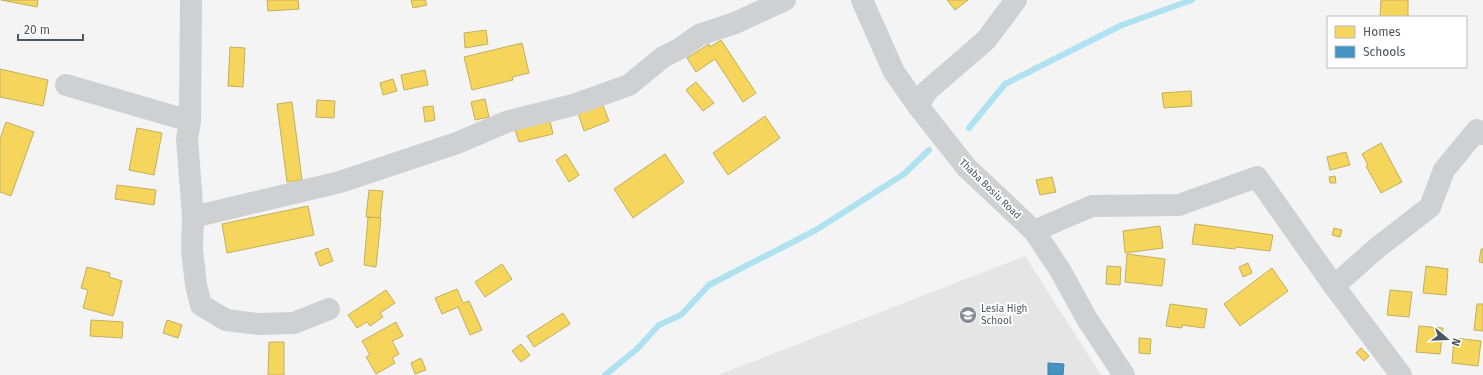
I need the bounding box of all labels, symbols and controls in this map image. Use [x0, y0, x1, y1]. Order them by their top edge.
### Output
scale bar [18, 16, 83, 42]
legend [1327, 16, 1467, 68]
text: 20 m [24, 23, 50, 37]
text: Homes [1363, 25, 1401, 39]
text: Schools [1363, 45, 1406, 59]
street label: Thaba Bosiu Road [957, 156, 1023, 222]
place label: Lesia High School [981, 303, 1027, 327]
school or university icon: Lesia High School [958, 305, 978, 325]
north arrow [1427, 319, 1467, 359]
text: N [1449, 337, 1463, 348]

